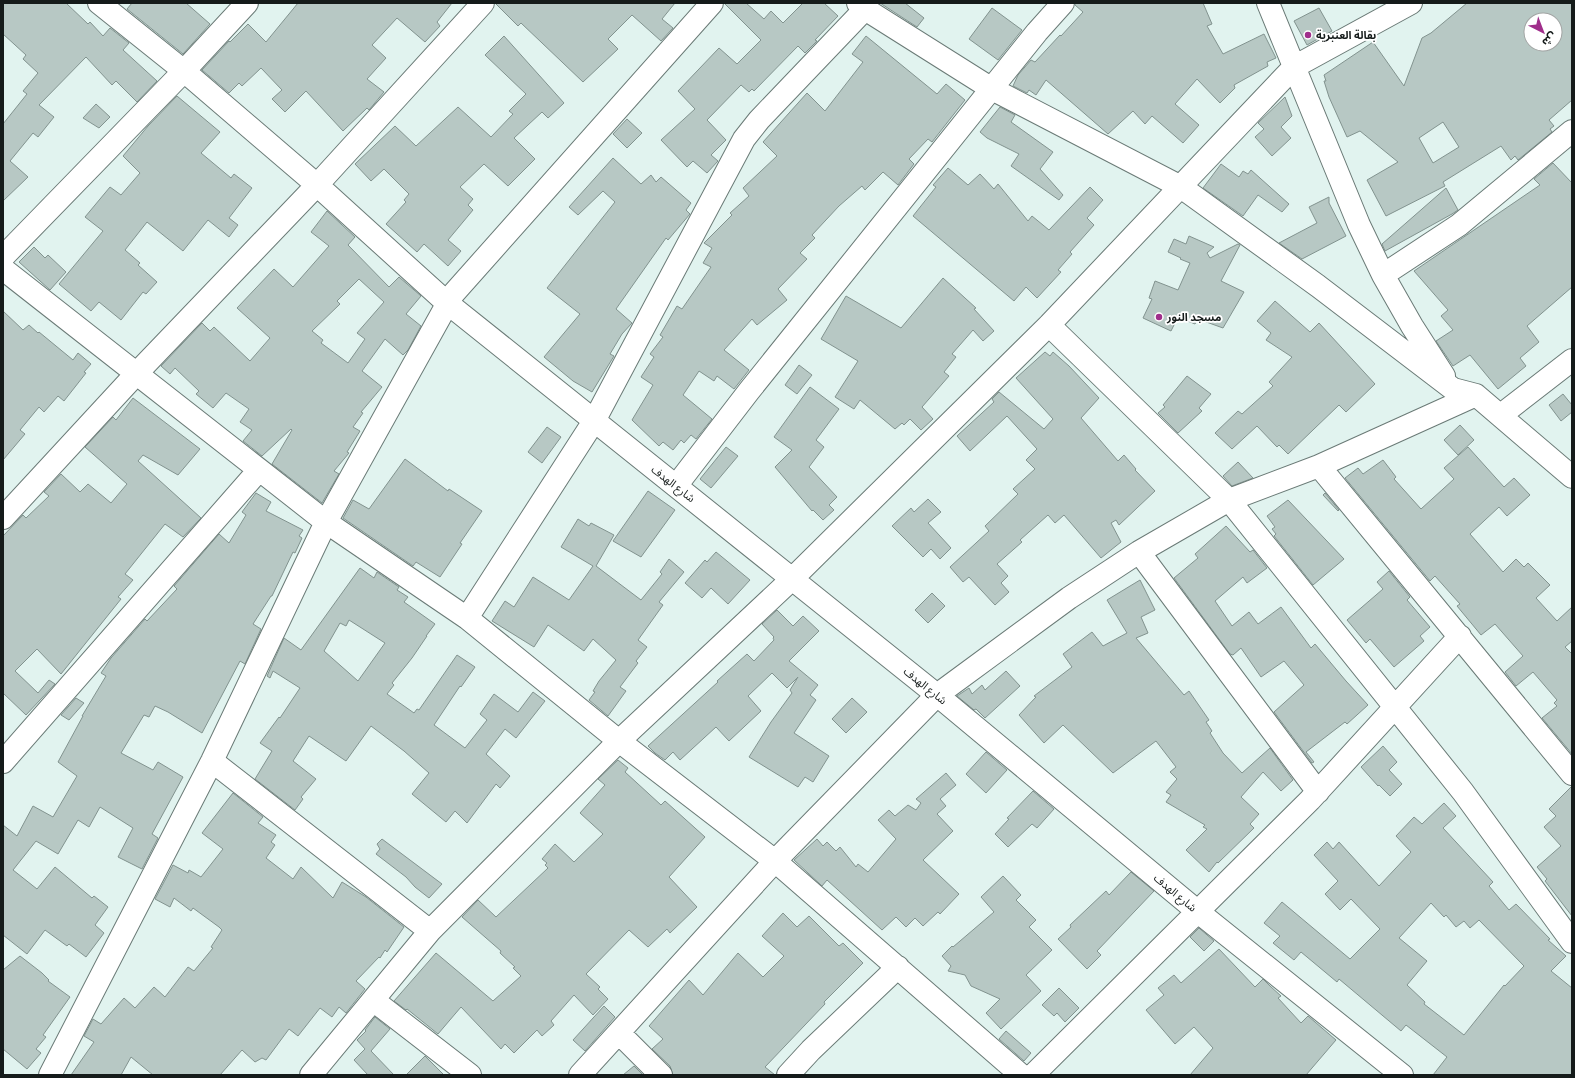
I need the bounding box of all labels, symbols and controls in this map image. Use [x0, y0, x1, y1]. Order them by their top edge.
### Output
north arrow [1523, 12, 1563, 52]
place label: بقالة العنبرية [1316, 29, 1376, 42]
text: ش [1539, 29, 1559, 49]
marker: بقالة العنبرية [1303, 30, 1313, 40]
place label: مسجد النور [1166, 311, 1221, 324]
marker: مسجد النور [1154, 312, 1164, 322]
street label: شارع الهدف [648, 463, 698, 506]
street label: شارع الهدف [900, 665, 950, 708]
street label: شارع الهدف [1150, 871, 1199, 916]

